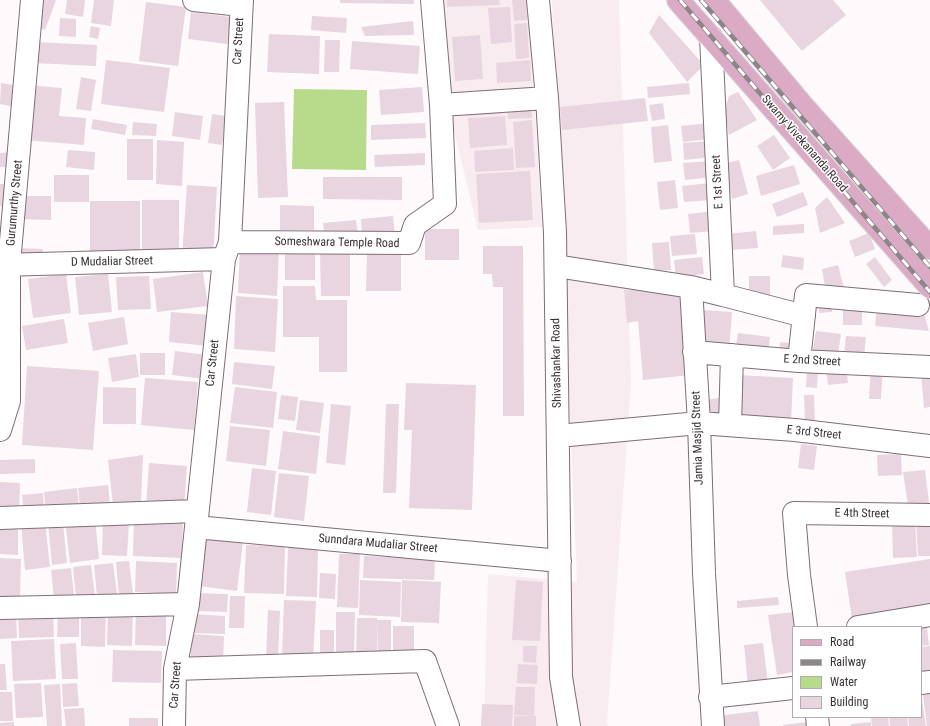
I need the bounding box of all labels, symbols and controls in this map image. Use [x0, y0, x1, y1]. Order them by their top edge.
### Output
street label: Car Street [231, 17, 247, 65]
street label: Swamy Vivekananda Road [758, 93, 850, 195]
street label: E 1st Street [709, 154, 727, 210]
street label: Gurumurthy Street [4, 159, 26, 247]
street label: Someshwara Temple Road [274, 235, 400, 251]
street label: D Mudaliar Street [71, 254, 153, 270]
street label: Shivashankar Road [549, 318, 565, 408]
street label: Car Street [203, 339, 223, 387]
street label: E 2nd Street [783, 352, 841, 370]
street label: Jamia Masjid Street [689, 391, 707, 485]
street label: E 3rd Street [786, 423, 842, 443]
street label: E 4th Street [834, 506, 890, 522]
street label: Sunndara Mudaliar Street [318, 532, 438, 556]
legend [792, 626, 922, 718]
text: Road [830, 635, 854, 649]
text: Railway [830, 655, 866, 669]
street label: Car Street [167, 661, 185, 709]
text: Water [830, 675, 858, 689]
text: Building [830, 695, 868, 709]

